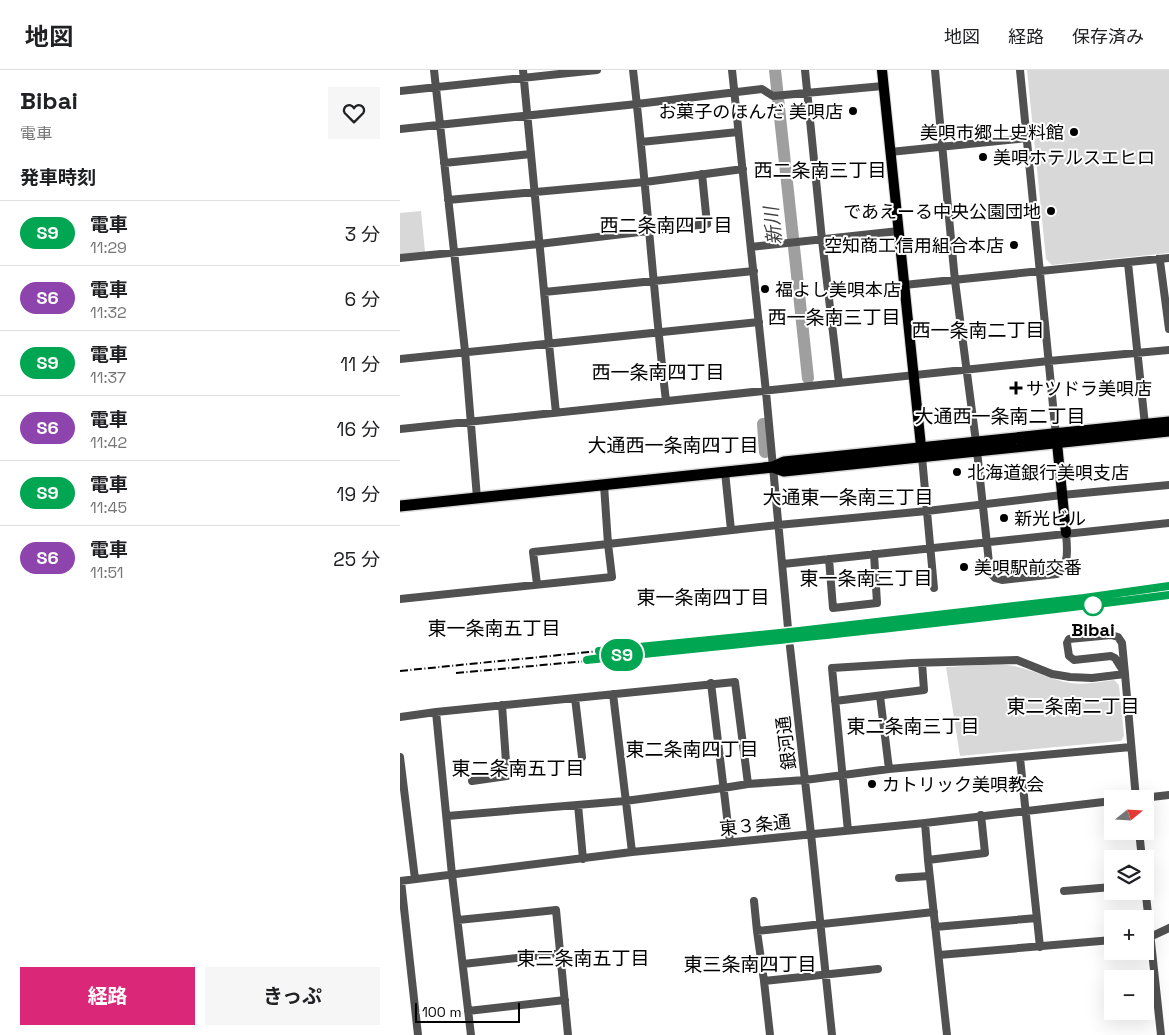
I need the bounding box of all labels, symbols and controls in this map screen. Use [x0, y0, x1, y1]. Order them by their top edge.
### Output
text: 地図 [25, 21, 73, 52]
text: 地図 [944, 25, 980, 48]
text: 経路 [1008, 25, 1044, 48]
text: 保存済み [1072, 25, 1144, 48]
text: Bibai [20, 85, 78, 116]
button: heart [328, 87, 380, 139]
place label: お菓子のほんだ 美唄店 [658, 100, 843, 123]
marker: お菓子のほんだ 美唄店 [847, 105, 859, 117]
place label: 美唄市郷土史料館 [920, 121, 1064, 144]
text: 電車 [20, 123, 52, 144]
marker: 美唄市郷土史料館 [1068, 126, 1080, 138]
place label: 美唄ホテルスエヒロ [993, 146, 1155, 169]
marker: 美唄ホテルスエヒロ [977, 151, 989, 163]
district label: 西二条南三丁目 [753, 158, 887, 183]
text: 発車時刻 [20, 165, 96, 190]
place label: であえーる中央公園団地 [843, 200, 1041, 223]
water label: 新川 [758, 204, 787, 246]
marker: であえーる中央公園団地 [1045, 205, 1057, 217]
text: 電車 [90, 212, 128, 237]
district label: 西二条南四丁目 [599, 213, 733, 238]
text: S9 [36, 221, 59, 244]
text: 3 分 [345, 222, 380, 247]
place label: 空知商工信用組合本店 [824, 234, 1004, 257]
text: 11:29 [90, 237, 127, 258]
marker: 空知商工信用組合本店 [1008, 239, 1020, 251]
text: 電車 [90, 277, 128, 302]
place label: 福よし美唄本店 [775, 278, 901, 301]
marker: 福よし美唄本店 [759, 283, 771, 295]
text: S6 [36, 286, 59, 309]
text: 6 分 [344, 287, 380, 312]
text: 11:32 [90, 302, 127, 323]
district label: 西一条南三丁目 [767, 305, 901, 330]
district label: 西一条南二丁目 [911, 318, 1045, 343]
text: 電車 [90, 342, 128, 367]
text: S9 [36, 351, 59, 374]
text: 11 分 [340, 352, 380, 377]
district label: 西一条南四丁目 [591, 360, 725, 385]
text: 11:37 [90, 367, 126, 388]
place label: サツドラ美唄店 [1026, 377, 1152, 400]
marker: サツドラ美唄店 [1010, 382, 1022, 394]
district label: 大通西一条南二丁目 [914, 404, 1086, 429]
text: 電車 [90, 407, 128, 432]
text: S6 [36, 416, 59, 439]
text: 16 分 [337, 417, 380, 442]
text: 11:42 [90, 432, 127, 453]
district label: 大通西一条南四丁目 [587, 433, 759, 458]
place label: 北海道銀行美唄支店 [967, 461, 1129, 484]
marker: 北海道銀行美唄支店 [951, 466, 963, 478]
text: 電車 [90, 472, 128, 497]
text: S9 [36, 481, 59, 504]
text: 19 分 [337, 482, 380, 507]
district label: 大通東一条南三丁目 [762, 485, 934, 510]
text: 11:45 [90, 497, 127, 518]
place label: 新光ビル [1014, 507, 1086, 530]
marker: 新光ビル [998, 512, 1010, 524]
text: 電車 [90, 537, 128, 562]
text: S6 [36, 546, 59, 569]
text: 25 分 [333, 547, 380, 572]
place label: 美唄駅前交番 [974, 556, 1082, 579]
marker: 美唄駅前交番 [958, 561, 970, 573]
text: 11:51 [90, 562, 123, 583]
district label: 東一条南三丁目 [799, 566, 933, 591]
district label: 東一条南四丁目 [636, 585, 770, 610]
marker: Bibai [1082, 594, 1104, 616]
district label: 東一条南五丁目 [427, 616, 561, 641]
place label: Bibai [1071, 618, 1115, 641]
line badge: S9 [600, 639, 644, 671]
text: S9 [611, 643, 633, 666]
district label: 東二条南二丁目 [1006, 694, 1140, 719]
district label: 東二条南三丁目 [846, 714, 980, 739]
street label: 銀河通 [771, 715, 801, 771]
district label: 東二条南四丁目 [625, 737, 759, 762]
district label: 東二条南五丁目 [451, 756, 585, 781]
place label: カトリック美唄教会 [882, 773, 1044, 796]
marker: カトリック美唄教会 [866, 778, 878, 790]
north arrow [1104, 790, 1154, 840]
map controls [1104, 790, 1154, 1020]
street label: 東３条通 [718, 810, 792, 840]
button: layers [1104, 850, 1154, 900]
button: + [1104, 910, 1154, 960]
district label: 東三条南五丁目 [516, 946, 650, 971]
district label: 東三条南四丁目 [683, 952, 817, 977]
button: 経路 [20, 967, 195, 1025]
button: きっぷ [205, 967, 380, 1025]
button: − [1104, 970, 1154, 1020]
scale bar [415, 1000, 520, 1023]
text: 100 m [422, 1003, 461, 1021]

